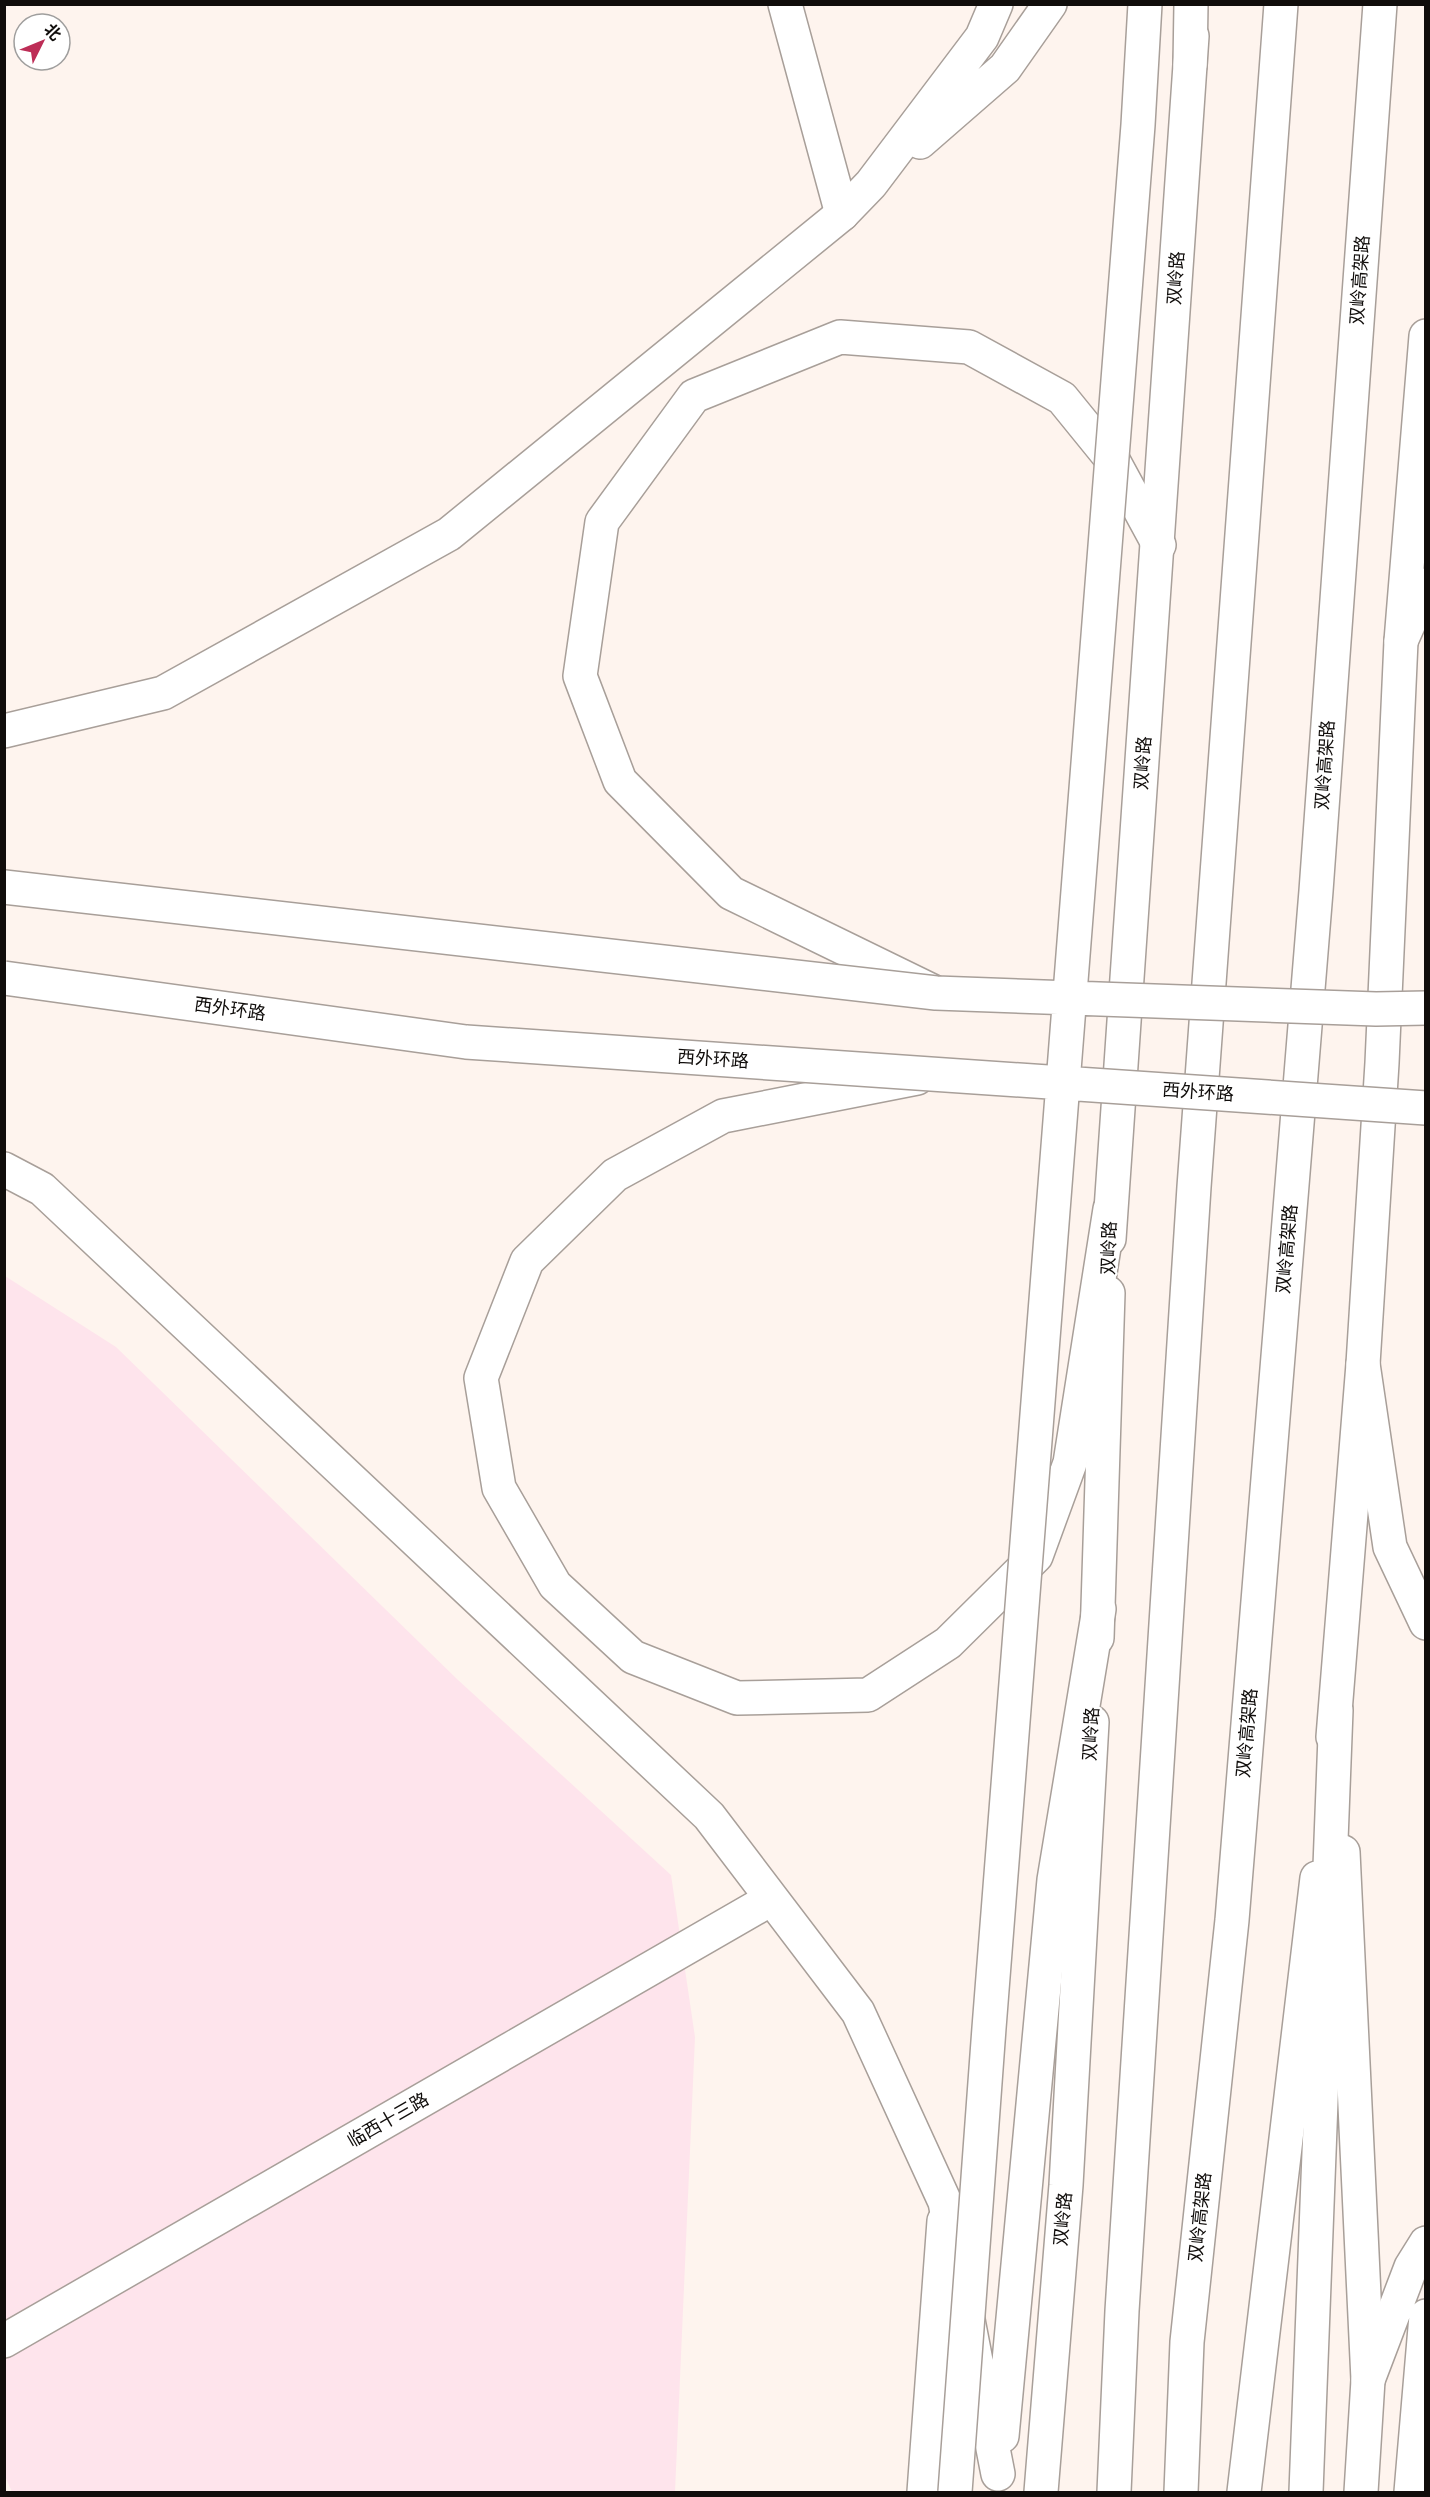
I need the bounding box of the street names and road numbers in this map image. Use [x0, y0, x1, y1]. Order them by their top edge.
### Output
street label: 双岭高架路 [1347, 234, 1373, 326]
street label: 双岭路 [1164, 250, 1188, 306]
street label: 双岭高架路 [1312, 719, 1338, 811]
street label: 双岭路 [1131, 735, 1155, 791]
street label: 西外环路 [193, 994, 267, 1024]
street label: 西外环路 [676, 1047, 750, 1071]
street label: 西外环路 [1161, 1080, 1235, 1104]
street label: 双岭高架路 [1273, 1203, 1301, 1295]
street label: 双岭路 [1098, 1221, 1120, 1275]
street label: 双岭高架路 [1233, 1687, 1261, 1779]
street label: 双岭路 [1080, 1707, 1102, 1761]
street label: 临西十三路 [344, 2089, 432, 2151]
street label: 双岭高架路 [1185, 2171, 1215, 2263]
street label: 双岭路 [1051, 2191, 1075, 2247]

